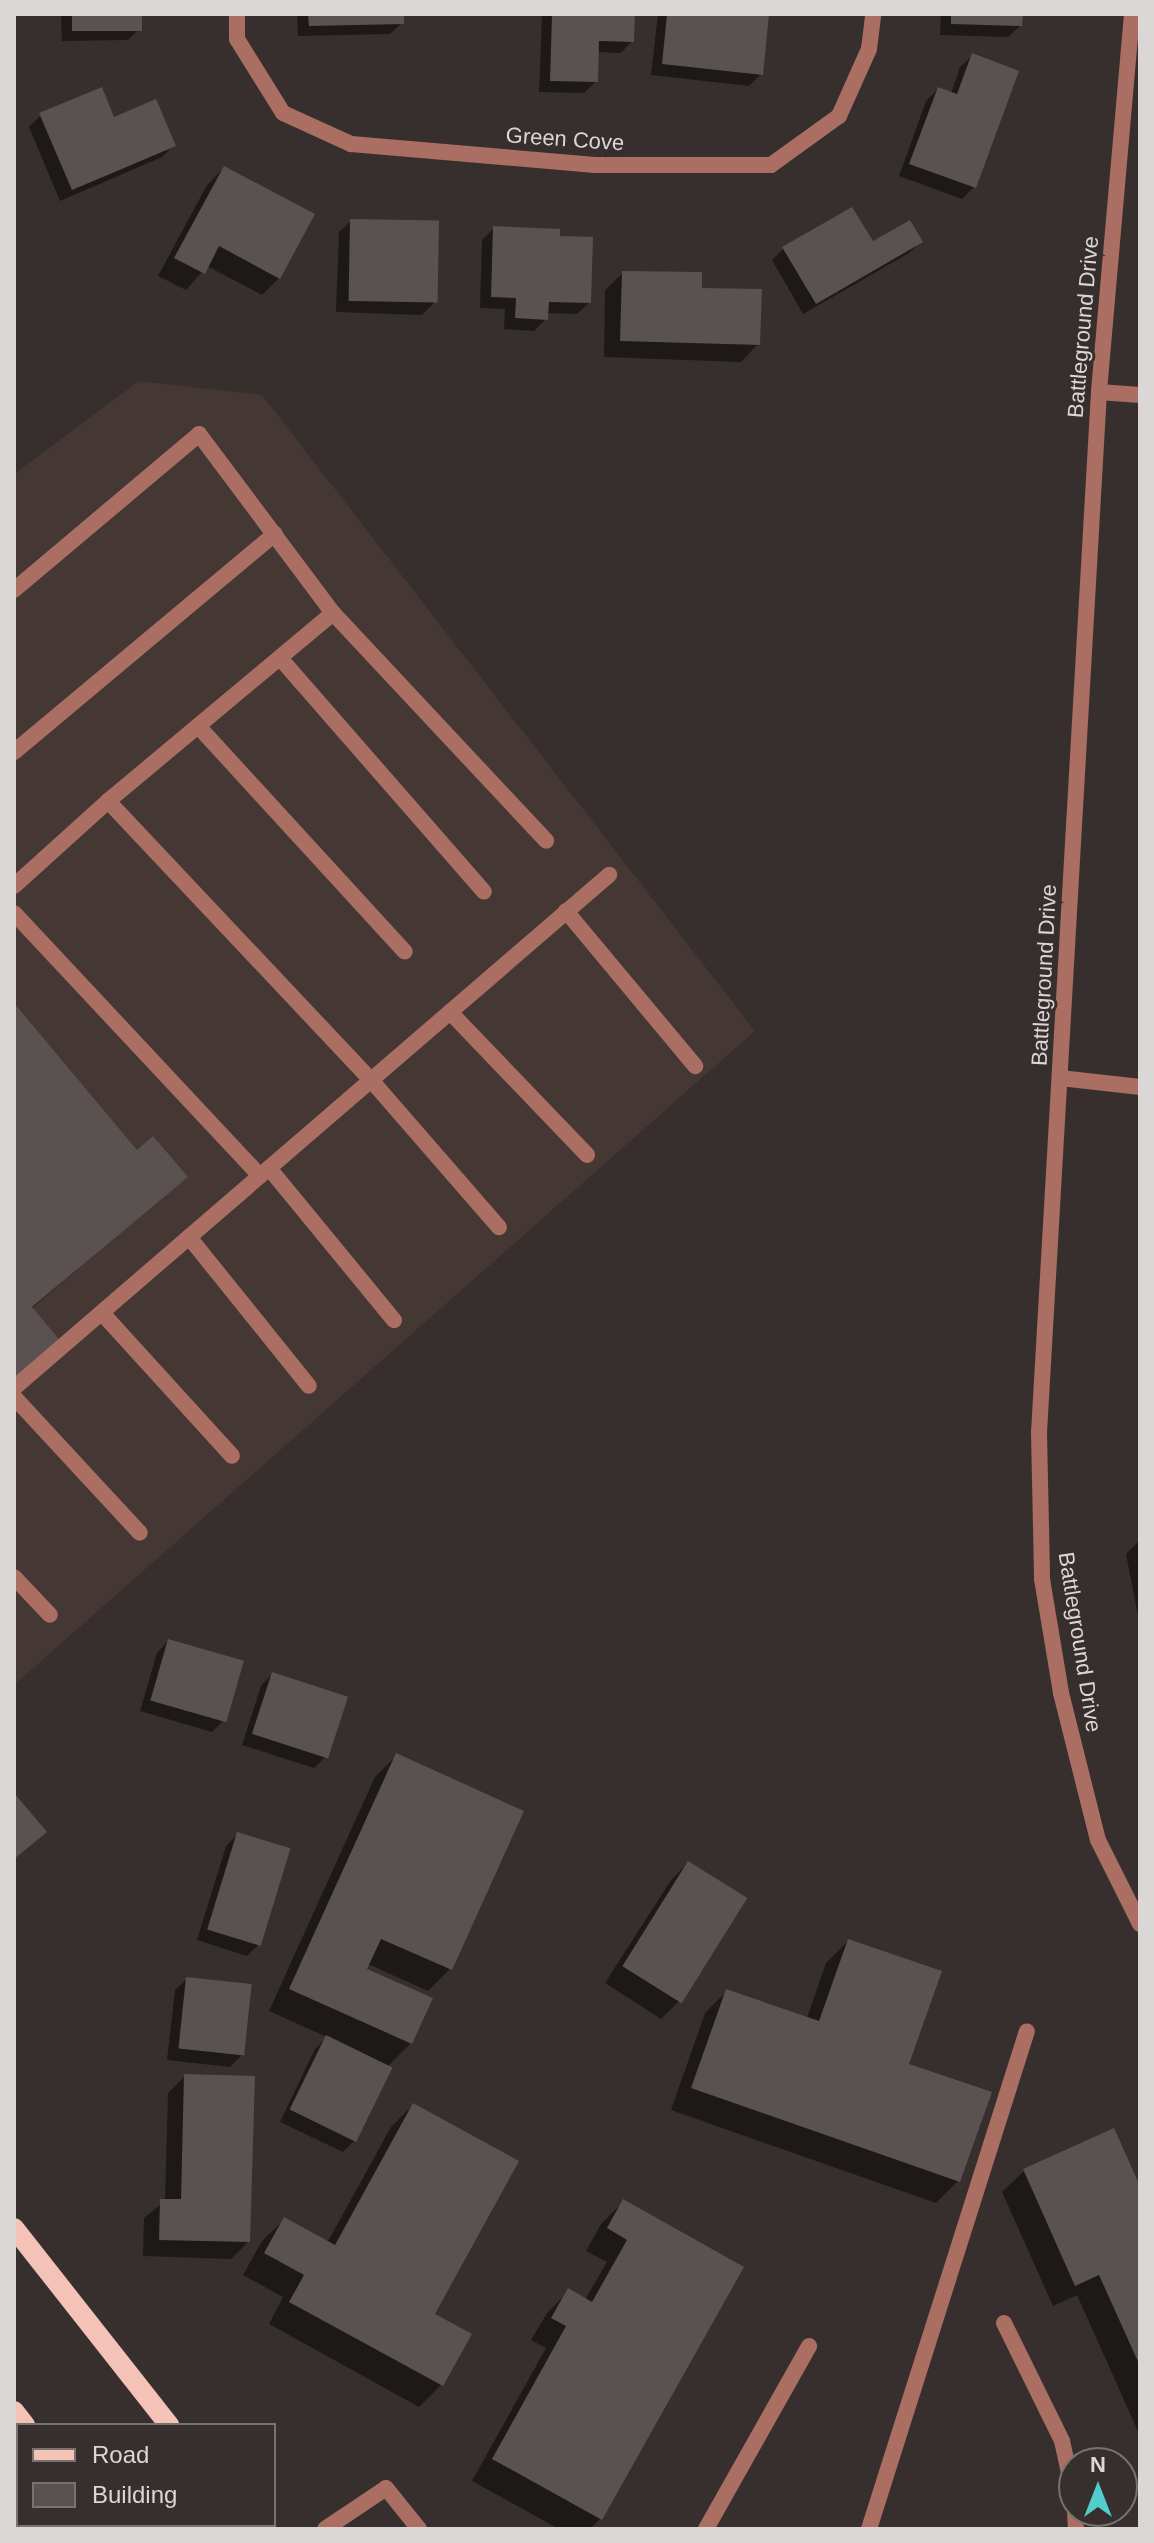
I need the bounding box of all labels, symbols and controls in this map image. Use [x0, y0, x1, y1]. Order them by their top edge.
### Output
street label: Green Cove [505, 122, 625, 156]
street label: Battleground Drive [1062, 235, 1104, 419]
street label: Battleground Drive [1026, 883, 1062, 1067]
street label: Battleground Drive [1053, 1550, 1107, 1734]
legend [16, 2423, 276, 2527]
text: Road [92, 2441, 149, 2468]
north arrow [1058, 2447, 1138, 2527]
text: N [1090, 2452, 1106, 2477]
text: Building [92, 2481, 177, 2508]

